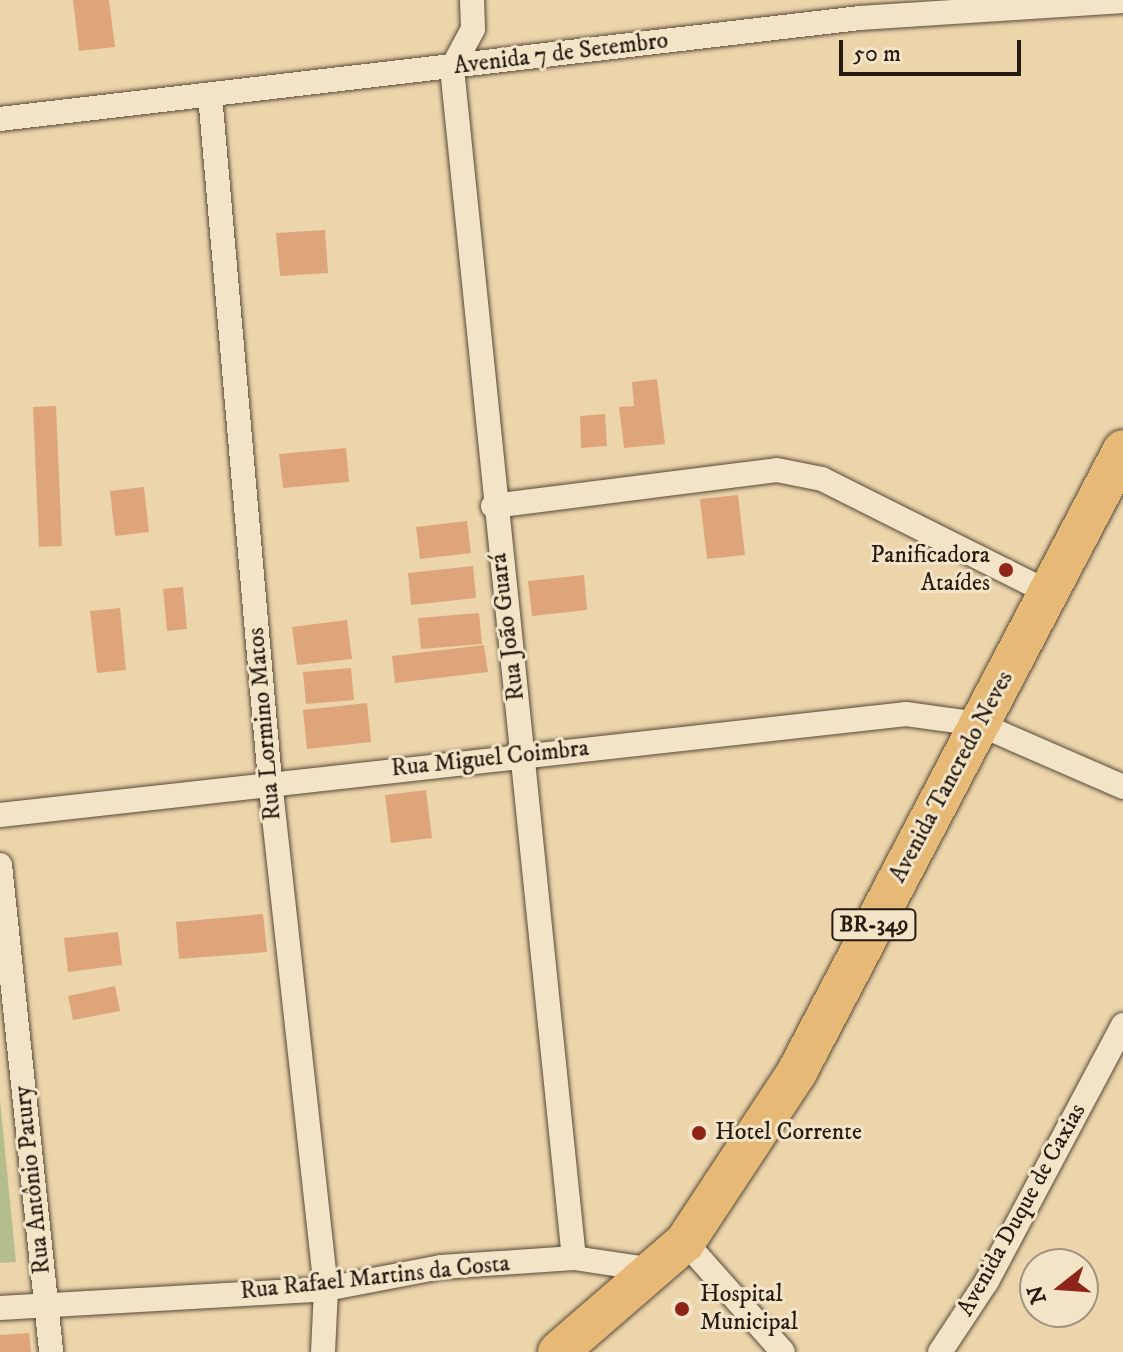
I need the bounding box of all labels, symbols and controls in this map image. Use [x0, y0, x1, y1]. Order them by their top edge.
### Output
scale bar [843, 24, 1025, 74]
street label: Avenida 7 de Setembro [452, 27, 670, 81]
text: 50 m [853, 39, 901, 69]
place label: Panificadora Ataídes [870, 542, 990, 598]
street label: Rua João Guará [485, 552, 531, 702]
marker: Panificadora Ataídes [997, 561, 1015, 579]
street label: Rua Lormino Matos [242, 626, 288, 822]
street label: Avenida Tancredo Neves [884, 666, 1020, 888]
street label: Rua Miguel Coimbra [390, 734, 590, 784]
road number: BR-349 [830, 907, 918, 943]
street label: Rua Antônio Patury [9, 1084, 57, 1276]
street label: Avenida Duque de Caxias [952, 1099, 1092, 1321]
place label: Hotel Corrente [715, 1119, 862, 1147]
marker: Hotel Corrente [690, 1124, 708, 1142]
north arrow [1019, 1248, 1099, 1328]
street label: Rua Rafael Martins da Costa [239, 1250, 511, 1306]
place label: Hospital Municipal [700, 1281, 798, 1337]
text: N [1022, 1282, 1053, 1307]
marker: Hospital Municipal [671, 1298, 693, 1320]

